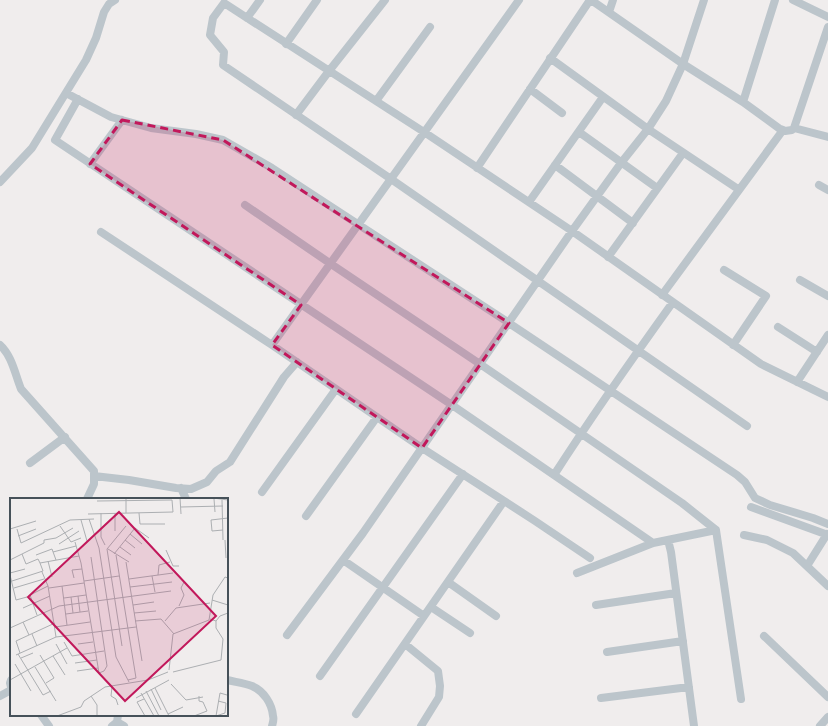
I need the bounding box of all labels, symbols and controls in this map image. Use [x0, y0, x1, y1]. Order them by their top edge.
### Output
inset map [10, 498, 228, 716]

